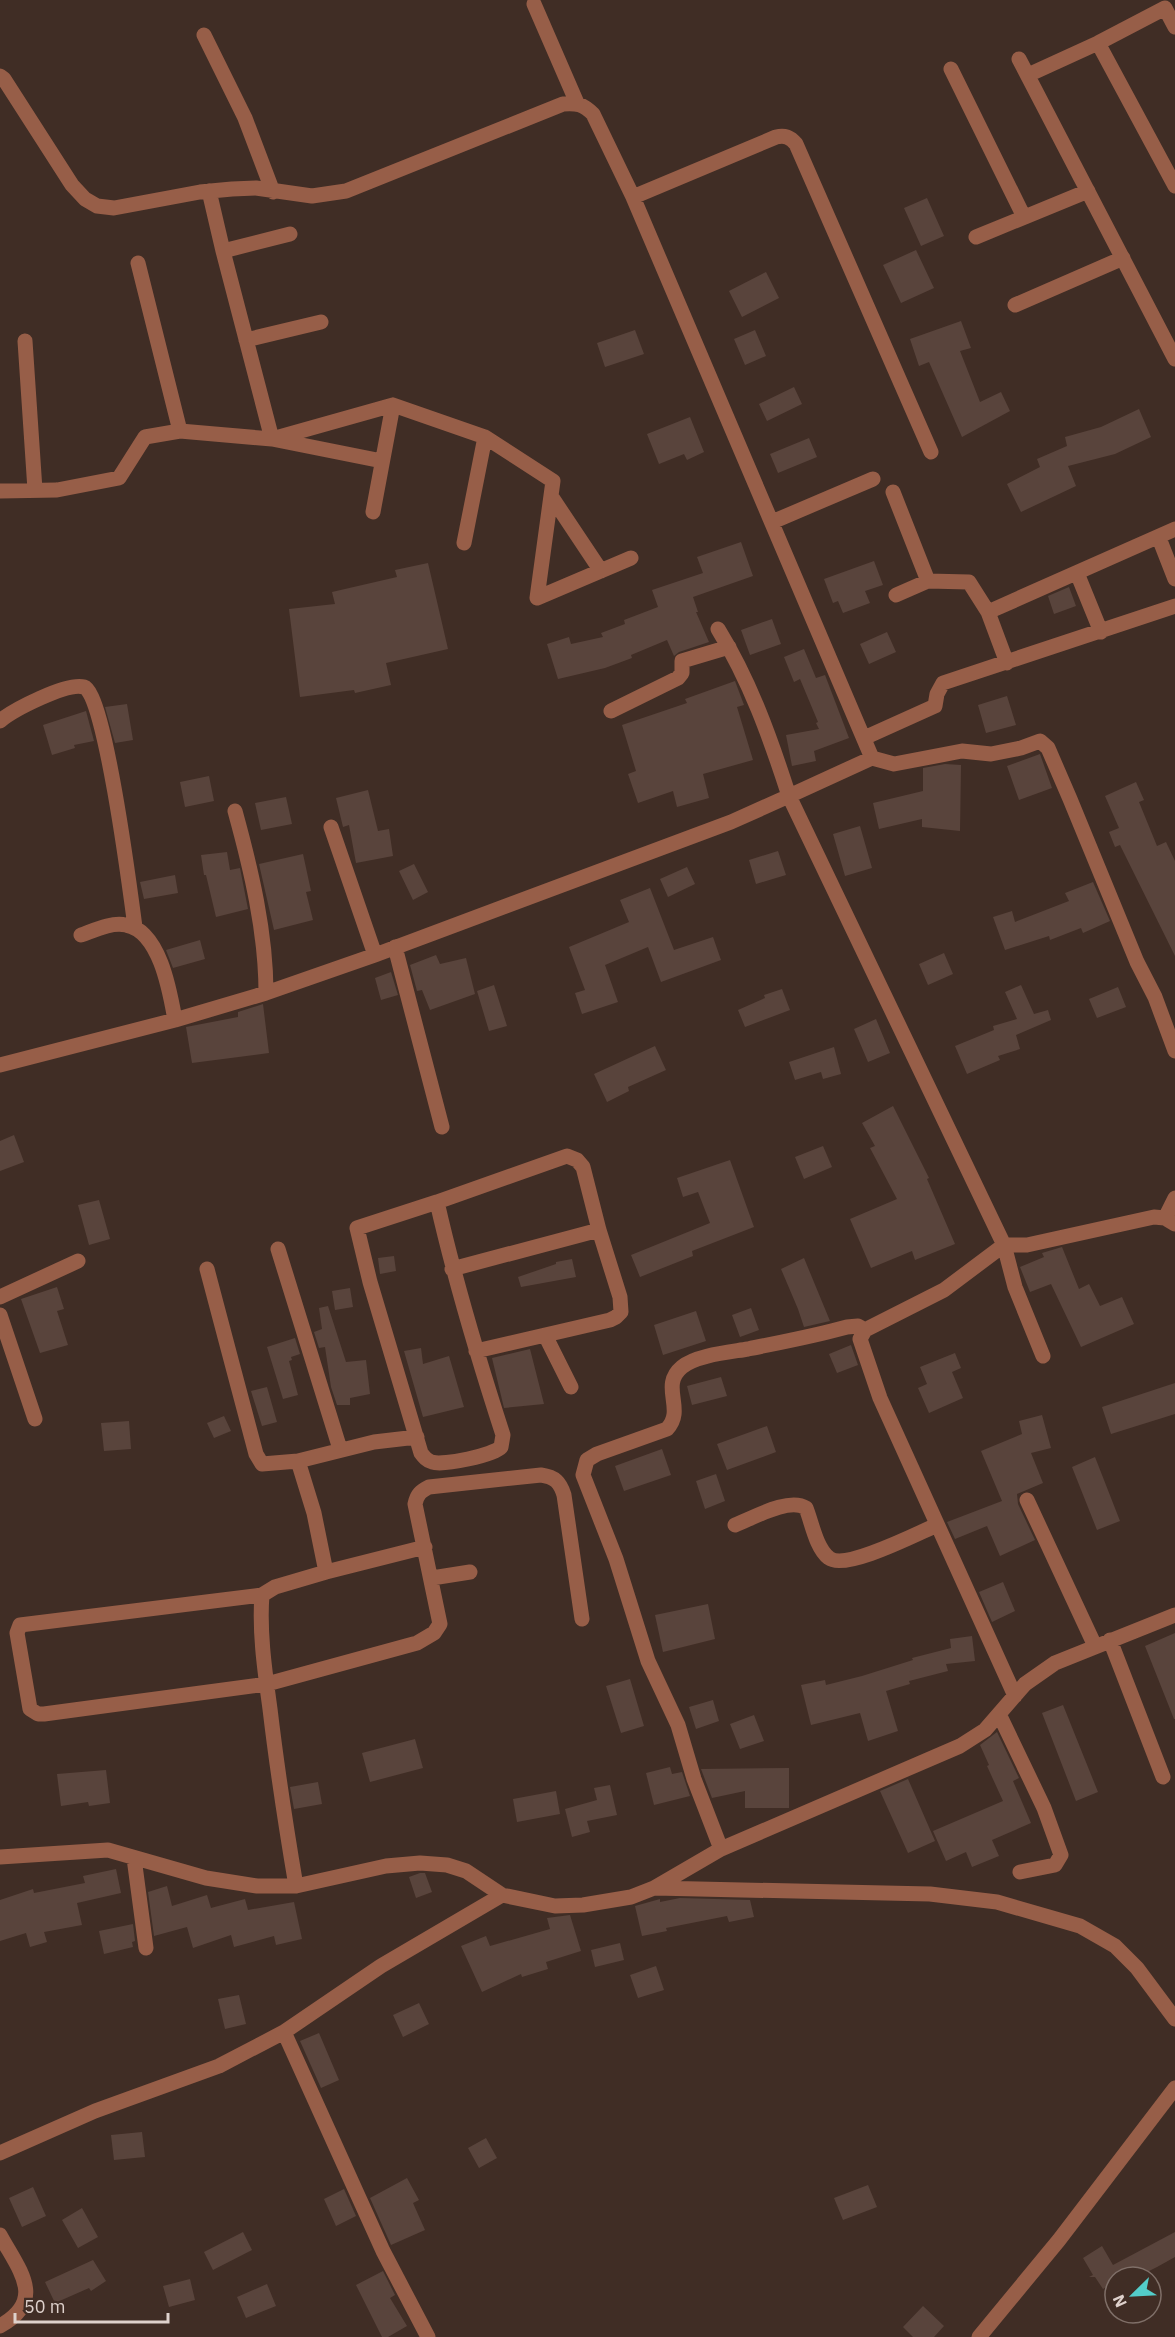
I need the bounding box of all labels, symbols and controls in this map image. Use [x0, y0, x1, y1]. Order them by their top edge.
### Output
north arrow [1103, 2265, 1163, 2325]
scale bar [15, 2286, 168, 2324]
text: N [1108, 2292, 1131, 2310]
text: 50 m [24, 2295, 66, 2318]

